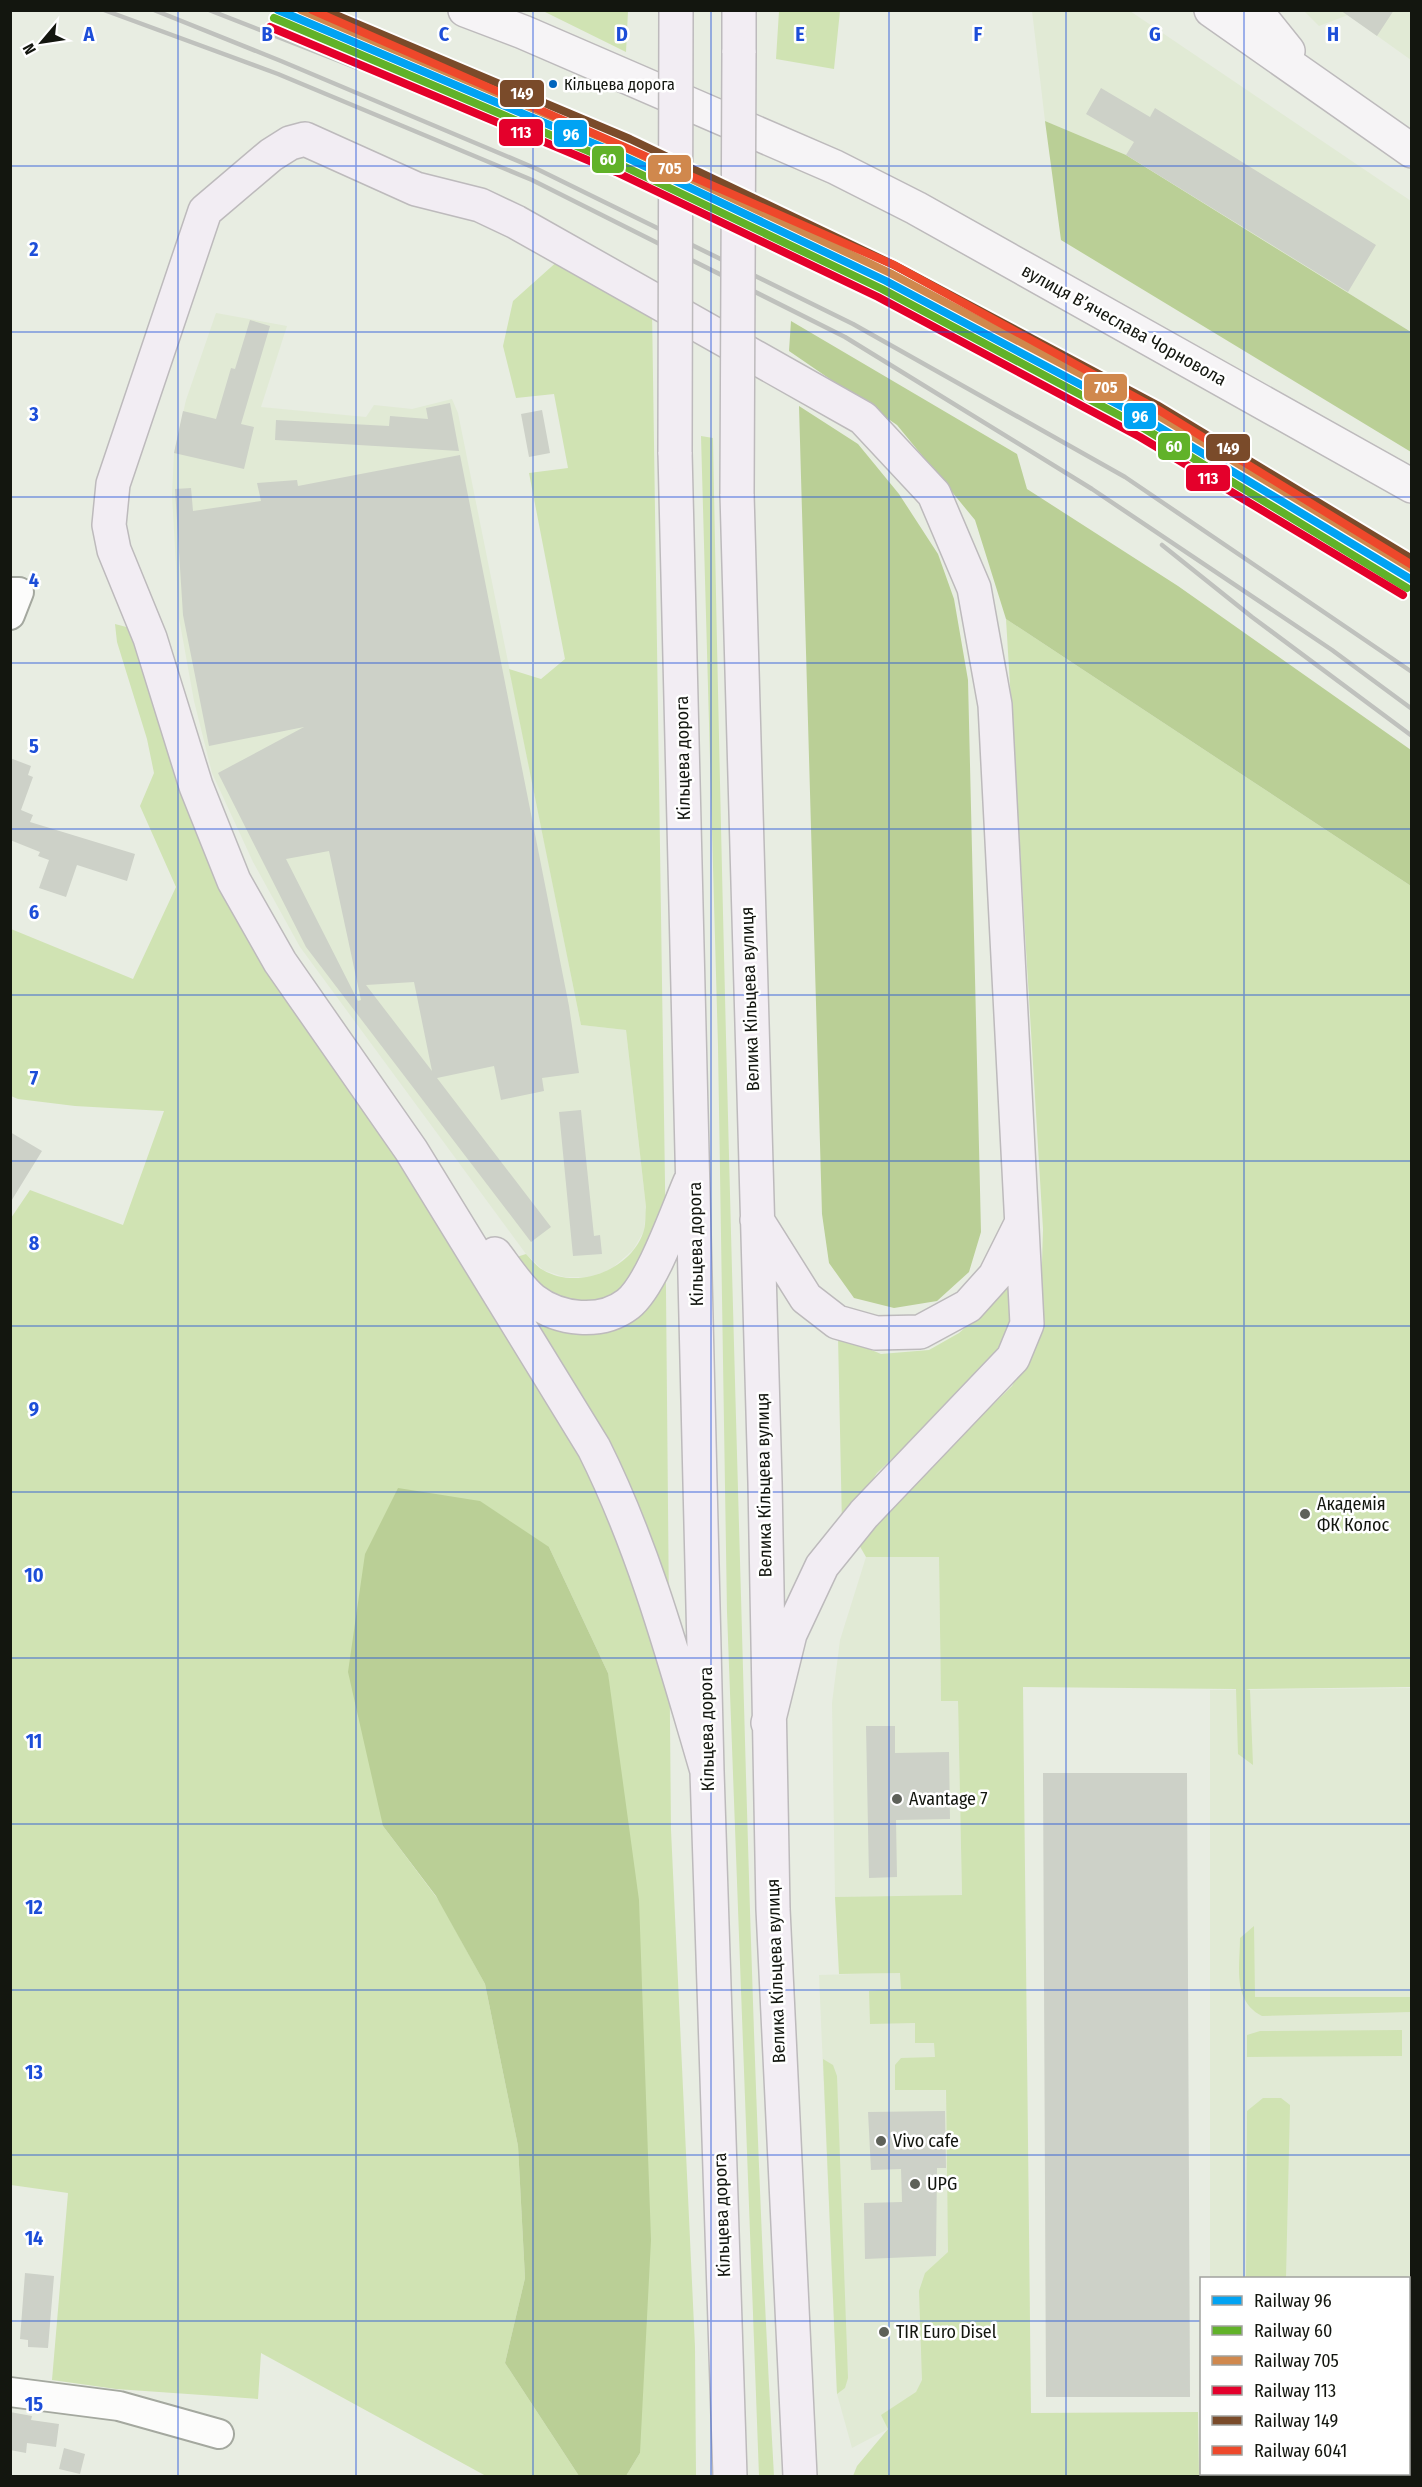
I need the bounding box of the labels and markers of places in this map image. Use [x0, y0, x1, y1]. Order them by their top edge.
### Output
place label: Кільцева дорога [564, 75, 675, 94]
marker: Кільцева дорога [547, 78, 559, 90]
place label: Академія ФК Колос [1317, 1493, 1389, 1536]
marker: Академія ФК Колос [1298, 1507, 1312, 1521]
place label: Avantage 7 [909, 1788, 988, 1810]
marker: Avantage 7 [890, 1792, 904, 1806]
place label: Vivo cafe [893, 2130, 959, 2152]
marker: Vivo cafe [874, 2134, 888, 2148]
place label: UPG [927, 2173, 957, 2195]
marker: UPG [908, 2177, 922, 2191]
place label: TIR Euro Disel [896, 2321, 997, 2343]
marker: TIR Euro Disel [877, 2325, 891, 2339]

